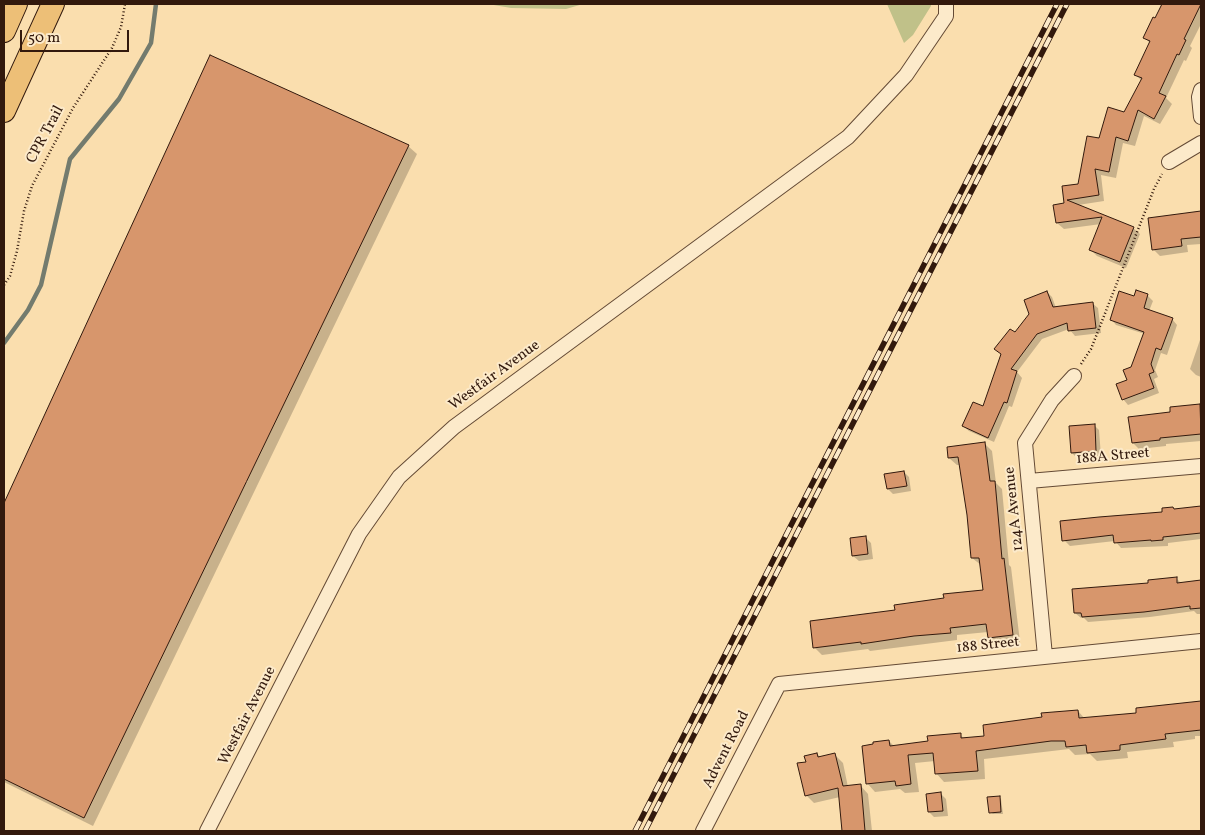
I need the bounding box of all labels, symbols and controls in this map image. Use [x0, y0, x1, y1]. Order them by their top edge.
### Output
scale bar [22, 20, 131, 52]
text: 50 m [28, 28, 60, 49]
street label: CPR Trail [23, 103, 69, 167]
street label: Westfair Avenue [446, 337, 544, 415]
street label: 188A Street [1075, 445, 1151, 469]
street label: 124A Avenue [1002, 466, 1028, 552]
street label: 188 Street [956, 634, 1020, 658]
street label: Westfair Avenue [215, 664, 281, 768]
street label: Advent Road [700, 708, 754, 792]

